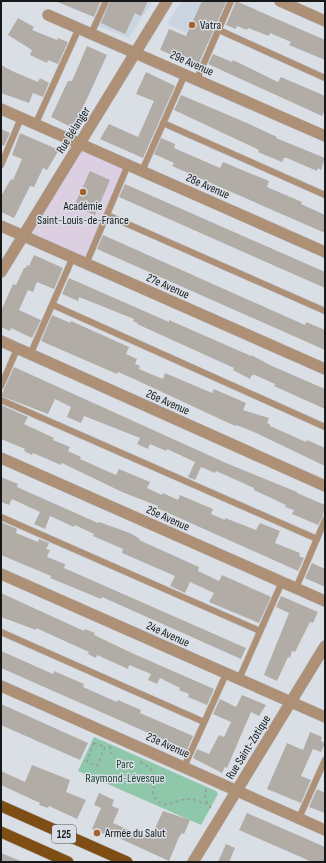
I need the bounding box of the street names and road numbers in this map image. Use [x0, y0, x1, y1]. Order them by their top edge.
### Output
street label: 29e Avenue [168, 47, 216, 80]
street label: Rue Bélanger [53, 104, 94, 156]
street label: 28e Avenue [184, 170, 232, 203]
street label: 27e Avenue [144, 270, 192, 303]
street label: 26e Avenue [144, 386, 192, 419]
street label: 25e Avenue [144, 502, 192, 535]
street label: 24e Avenue [144, 618, 192, 651]
street label: Rue Saint-Zotique [223, 712, 274, 782]
street label: 23e Avenue [144, 729, 192, 762]
road number: 125 [52, 825, 76, 843]

